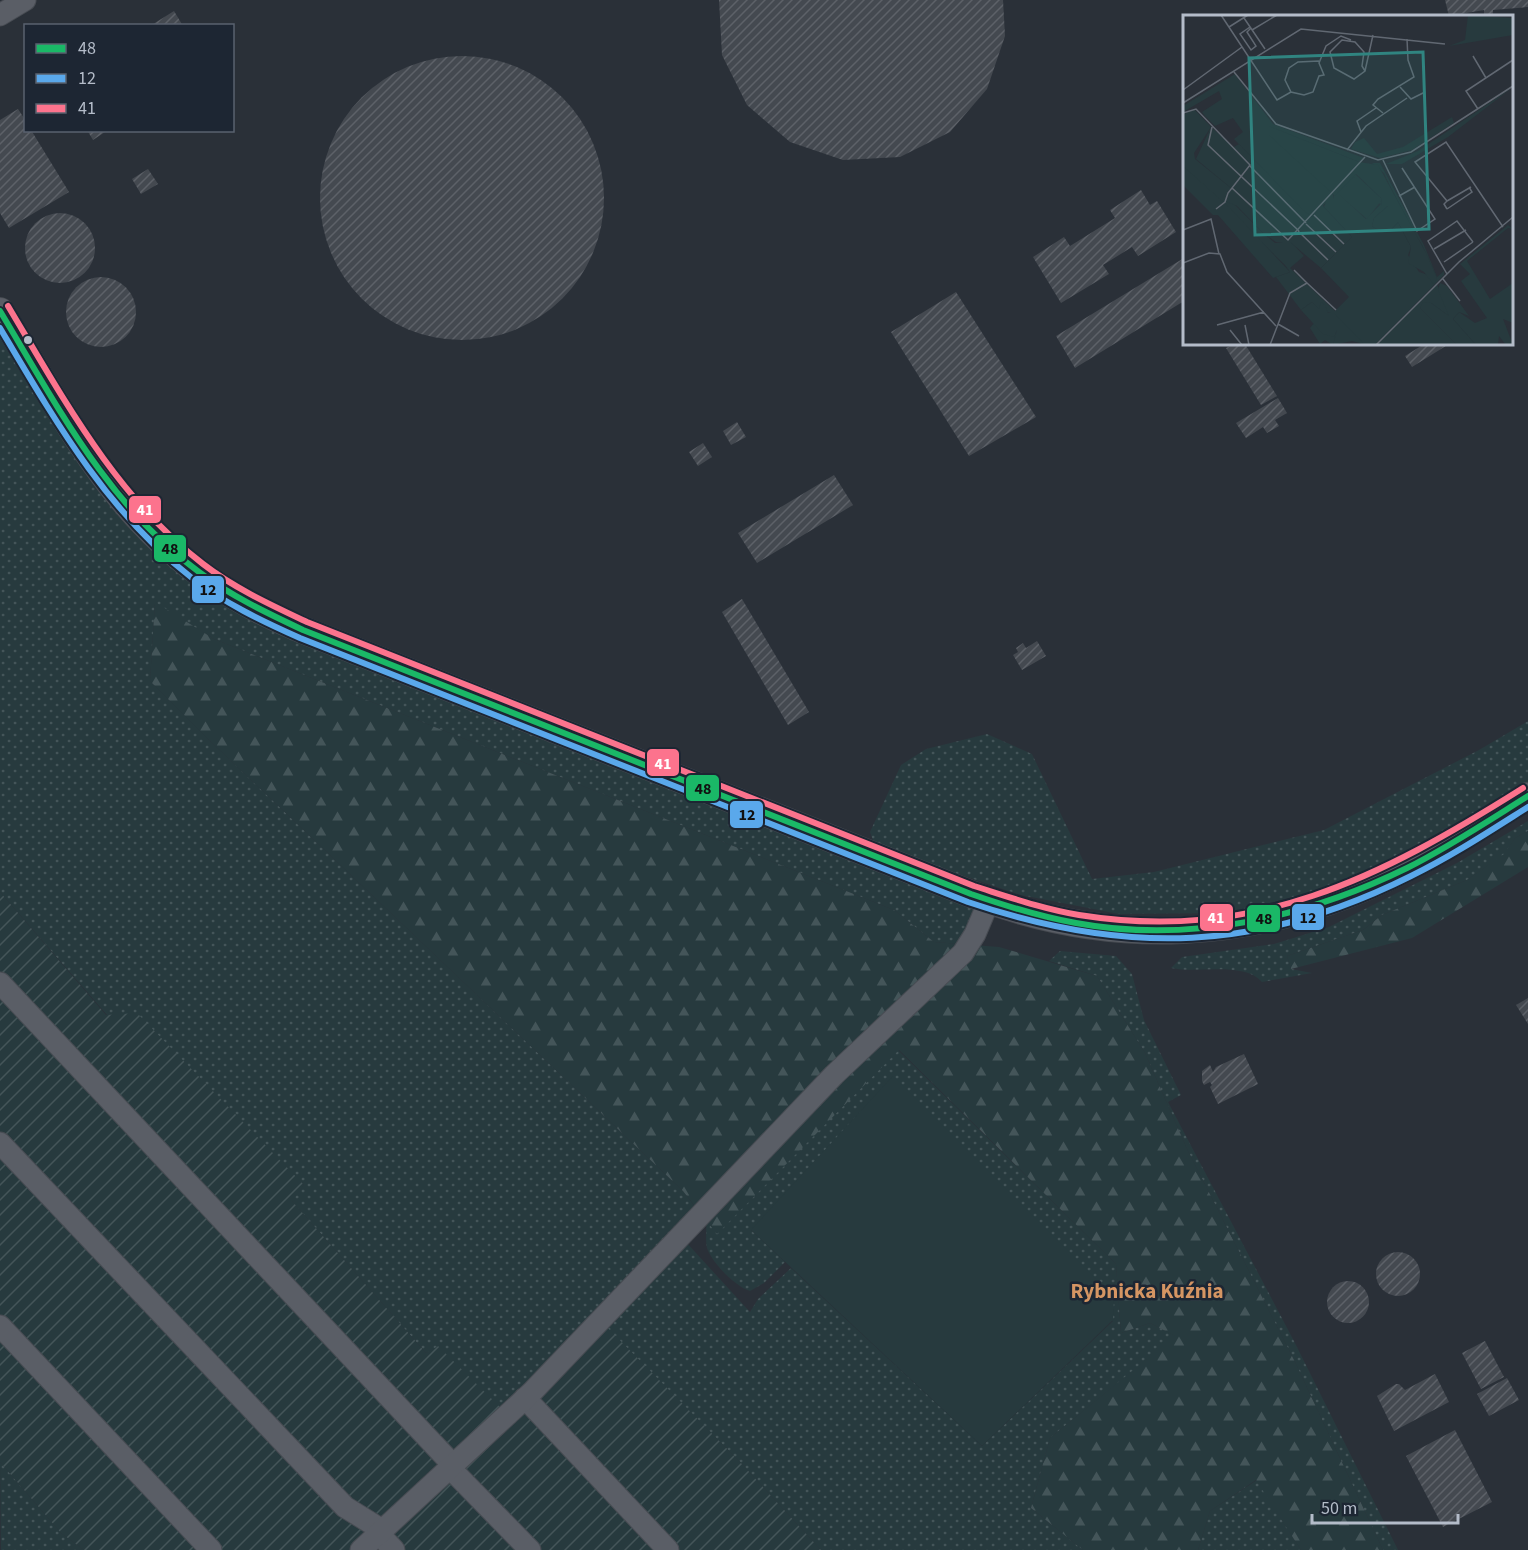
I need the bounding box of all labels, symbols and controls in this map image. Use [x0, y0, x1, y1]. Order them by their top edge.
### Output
inset map [1183, 15, 1513, 345]
legend [24, 24, 234, 132]
text: 48 [78, 36, 96, 61]
text: 12 [78, 66, 96, 91]
text: 41 [78, 96, 96, 121]
unlabelled marker [22, 334, 34, 346]
line badge: 41 [128, 495, 162, 524]
text: 41 [137, 499, 153, 521]
line badge: 48 [153, 534, 187, 563]
text: 48 [162, 538, 178, 560]
line badge: 12 [191, 575, 225, 604]
text: 12 [200, 579, 216, 601]
line badge: 41 [646, 748, 680, 777]
text: 41 [655, 753, 671, 775]
line badge: 48 [685, 774, 720, 802]
text: 48 [695, 778, 711, 800]
line badge: 12 [729, 800, 764, 829]
text: 12 [739, 804, 755, 826]
line badge: 41 [1199, 903, 1234, 932]
line badge: 12 [1291, 903, 1325, 931]
line badge: 48 [1246, 904, 1281, 933]
text: 41 [1208, 907, 1224, 929]
text: 12 [1300, 907, 1316, 929]
text: 48 [1256, 908, 1272, 930]
district label: Rybnicka Kuźnia [1070, 1276, 1224, 1306]
scale bar [1312, 1487, 1458, 1525]
text: 50 m [1321, 1496, 1357, 1521]

